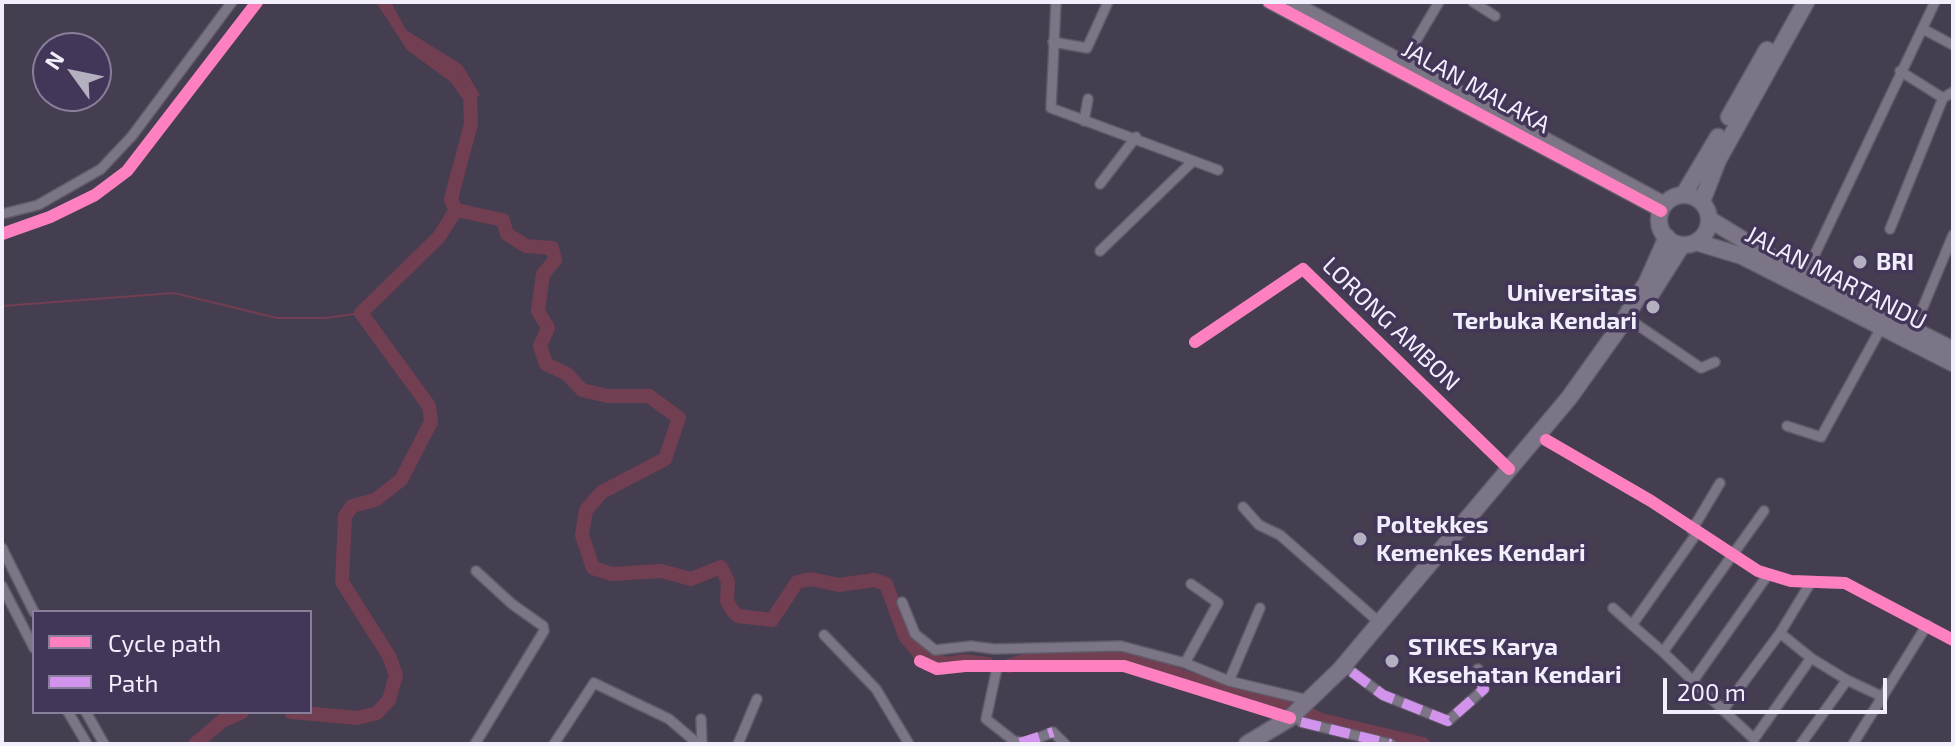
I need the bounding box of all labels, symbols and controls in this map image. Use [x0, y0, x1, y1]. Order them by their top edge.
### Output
north arrow [32, 32, 112, 112]
street label: JALAN MALAKA [1397, 34, 1555, 140]
text: N [38, 46, 69, 74]
street label: JALAN MARTANDU [1741, 220, 1931, 336]
place label: BRI [1876, 248, 1914, 276]
street label: LORONG AMBON [1316, 251, 1466, 397]
marker: BRI [1851, 253, 1869, 271]
place label: Universitas Terbuka Kendari [1453, 279, 1637, 335]
marker: Universitas Terbuka Kendari [1644, 298, 1662, 316]
place label: Poltekkes Kemenkes Kendari [1376, 511, 1586, 567]
marker: Poltekkes Kemenkes Kendari [1351, 530, 1369, 548]
legend [32, 610, 312, 714]
text: Cycle path [108, 628, 221, 657]
place label: STIKES Karya Kesehatan Kendari [1408, 633, 1622, 689]
marker: STIKES Karya Kesehatan Kendari [1383, 652, 1401, 670]
scale bar [1667, 662, 1891, 712]
text: Path [108, 668, 158, 697]
text: 200 m [1677, 677, 1746, 706]

